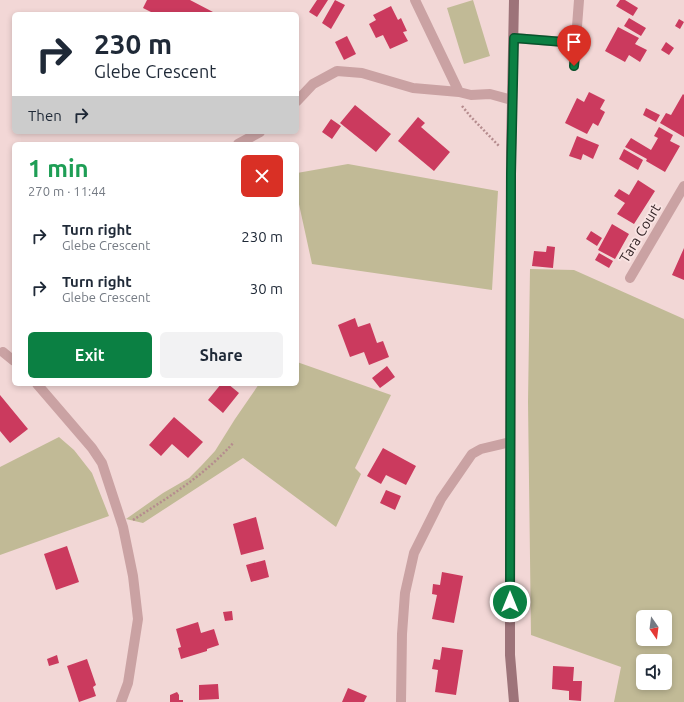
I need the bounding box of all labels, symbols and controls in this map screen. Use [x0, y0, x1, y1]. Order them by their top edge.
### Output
pin [557, 25, 591, 66]
icon: right [28, 28, 80, 80]
text: 230 m [94, 28, 172, 59]
icon: arrive [563, 31, 585, 53]
text: Glebe Crescent [94, 61, 216, 81]
icon: right [70, 104, 92, 126]
text: Then [28, 107, 62, 124]
text: 1 min [28, 155, 89, 182]
button: close [241, 155, 283, 197]
text: 270 m · 11:44 [28, 184, 106, 198]
street label: Tara Court [616, 200, 664, 265]
text: Turn right [62, 221, 132, 238]
icon: right [28, 225, 50, 247]
text: 230 m [241, 228, 283, 245]
text: Glebe Crescent [62, 238, 150, 252]
text: Turn right [62, 273, 132, 290]
icon: right [28, 277, 50, 299]
text: 30 m [250, 280, 283, 297]
text: Glebe Crescent [62, 290, 150, 304]
button: Exit [28, 332, 152, 378]
button: Share [160, 332, 283, 378]
position arrow [489, 581, 531, 623]
north arrow [636, 610, 672, 646]
map controls [636, 610, 672, 690]
button: sound [636, 654, 672, 690]

